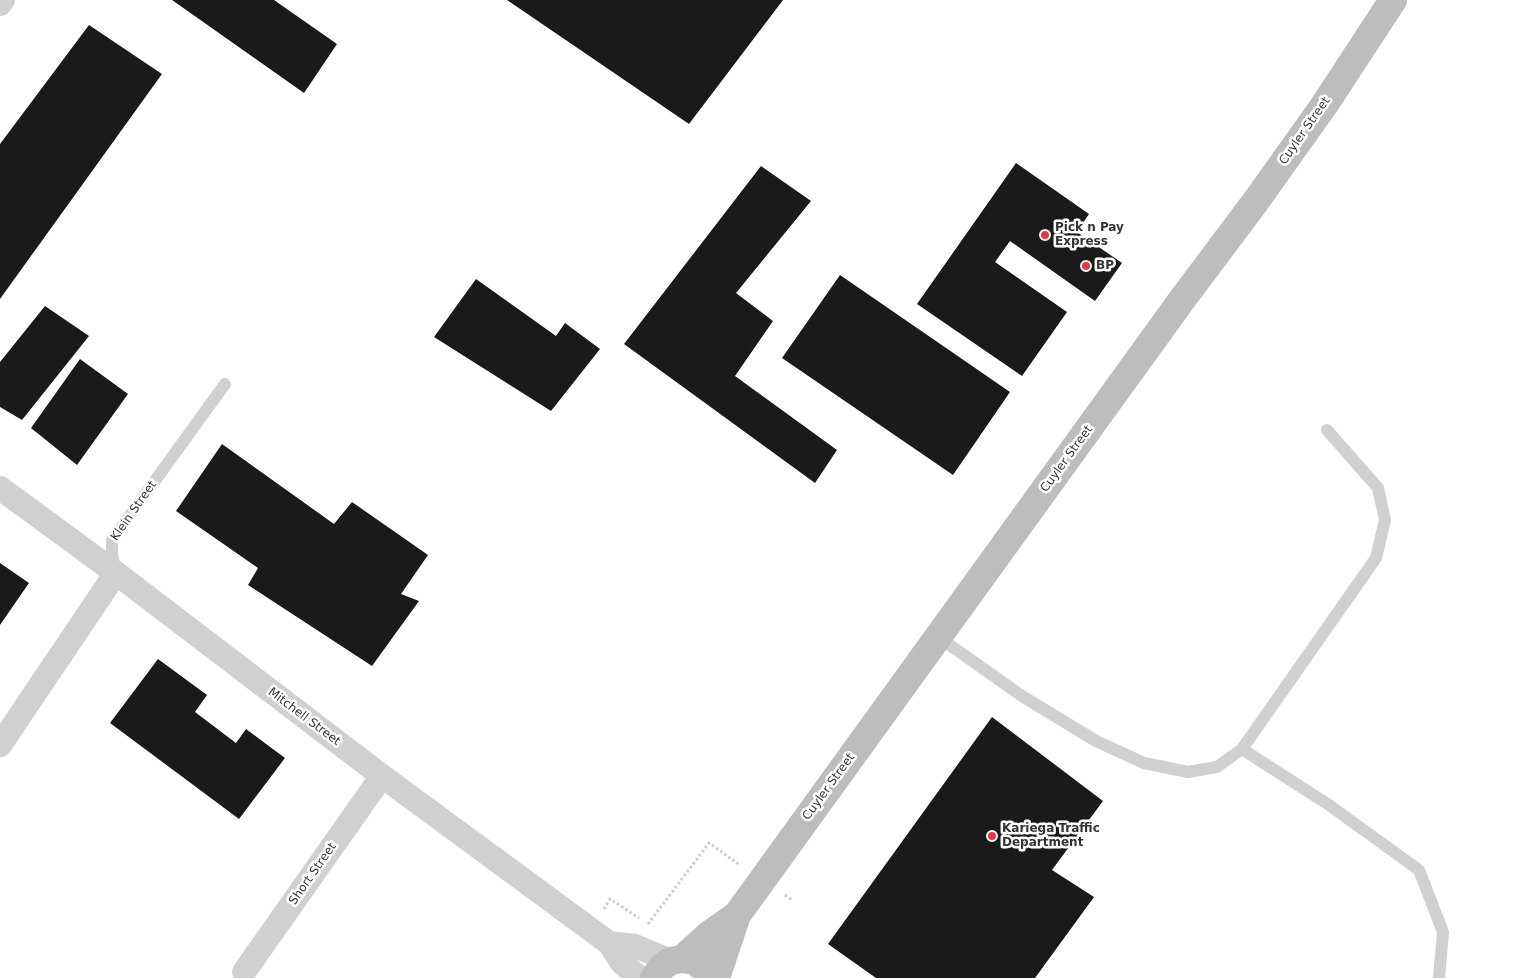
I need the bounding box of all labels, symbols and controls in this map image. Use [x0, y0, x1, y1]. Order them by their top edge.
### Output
street label: Cuyler Street [1276, 95, 1334, 167]
place label: Pick n Pay Express [1055, 221, 1124, 249]
marker: Pick n Pay Express [1039, 229, 1051, 241]
place label: BP [1096, 259, 1114, 273]
marker: BP [1080, 260, 1092, 272]
street label: Cuyler Street [1038, 423, 1096, 495]
street label: Klein Street [108, 478, 160, 544]
street label: Mitchell Street [265, 685, 343, 749]
street label: Cuyler Street [800, 751, 858, 823]
place label: Kariega Traffic Department [1002, 822, 1100, 850]
marker: Kariega Traffic Department [986, 830, 998, 842]
street label: Short Street [286, 840, 340, 908]

